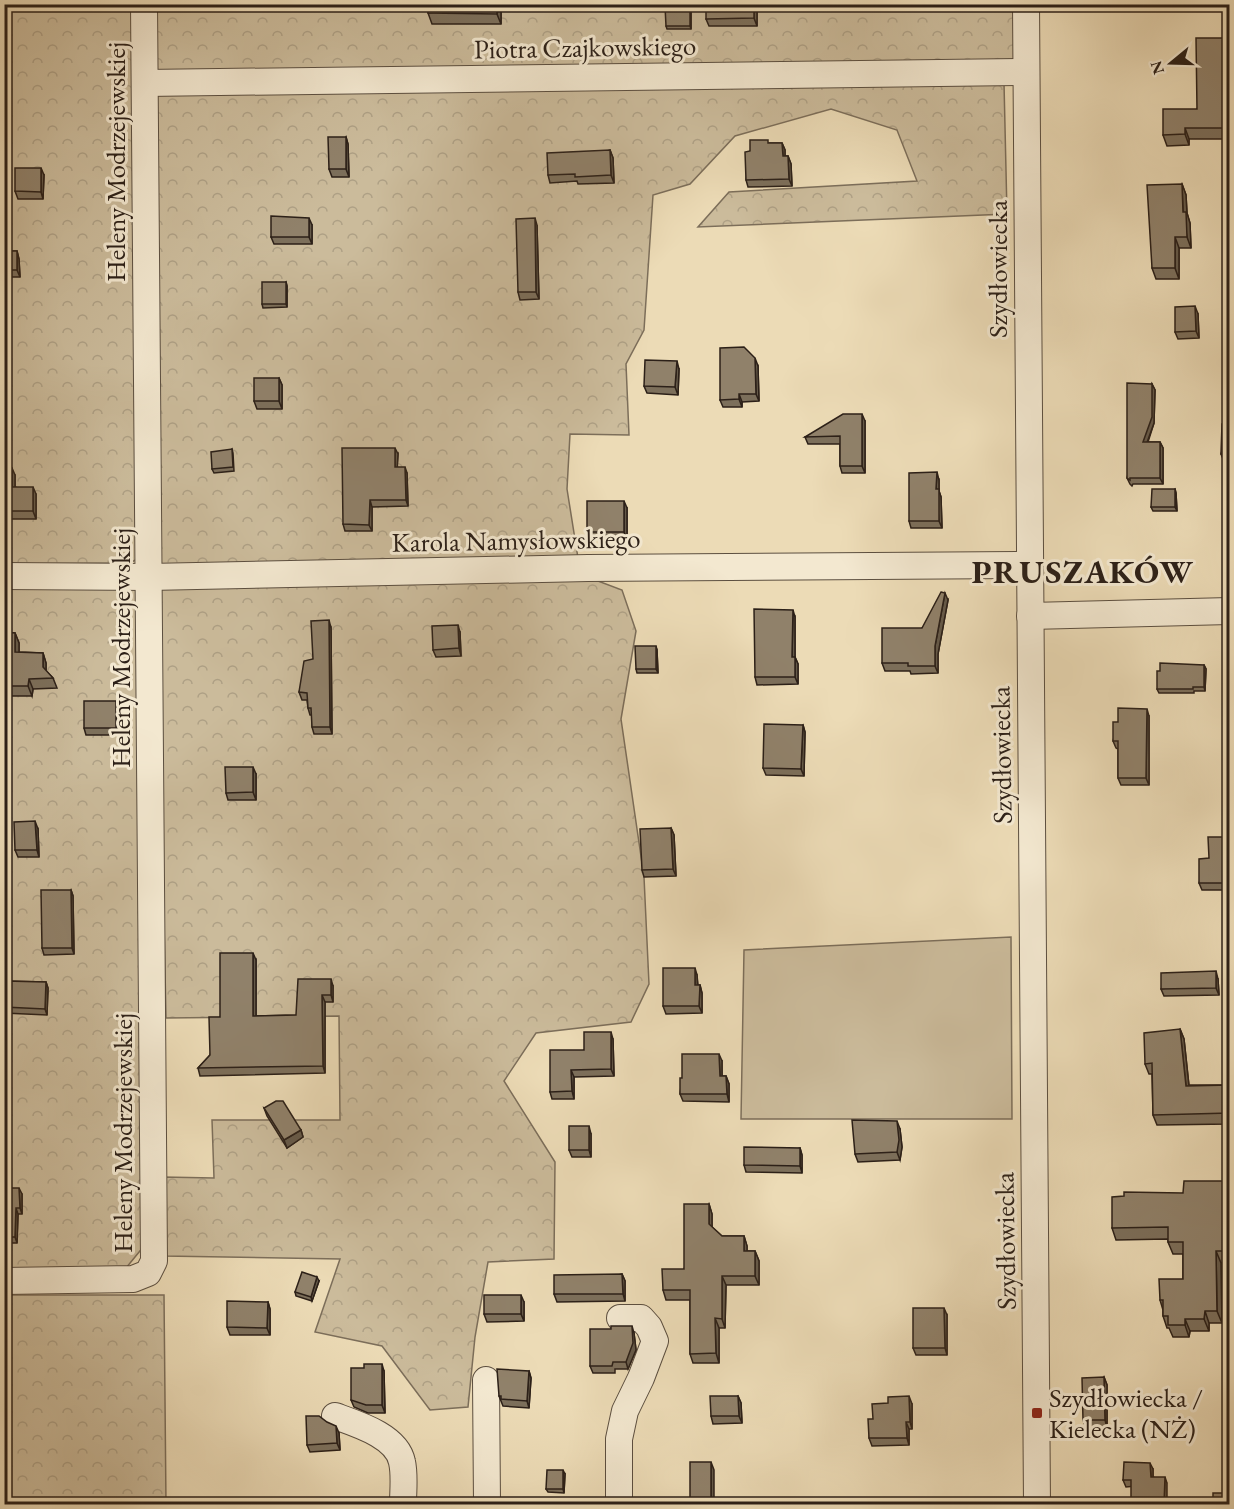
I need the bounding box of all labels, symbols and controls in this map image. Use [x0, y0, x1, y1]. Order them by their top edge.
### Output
street label: Piotra Czajkowskiego [474, 28, 696, 66]
north arrow [1141, 33, 1201, 93]
street label: Heleny Modrzejewskiej [98, 42, 133, 282]
text: N [1145, 58, 1169, 77]
street label: Szydłowiecka [980, 200, 1015, 338]
street label: Karola Namysłowskiego [391, 520, 641, 560]
street label: Heleny Modrzejewskiej [103, 528, 138, 768]
district label: PRUSZAKÓW [972, 550, 1194, 593]
street label: Szydłowiecka [982, 686, 1020, 824]
street label: Heleny Modrzejewskiej [105, 1013, 140, 1253]
street label: Szydłowiecka [986, 1172, 1024, 1310]
place label: Szydłowiecka / Kielecka (NŻ) [1049, 1380, 1203, 1446]
marker: Szydłowiecka / Kielecka (NŻ) [1030, 1406, 1044, 1420]

